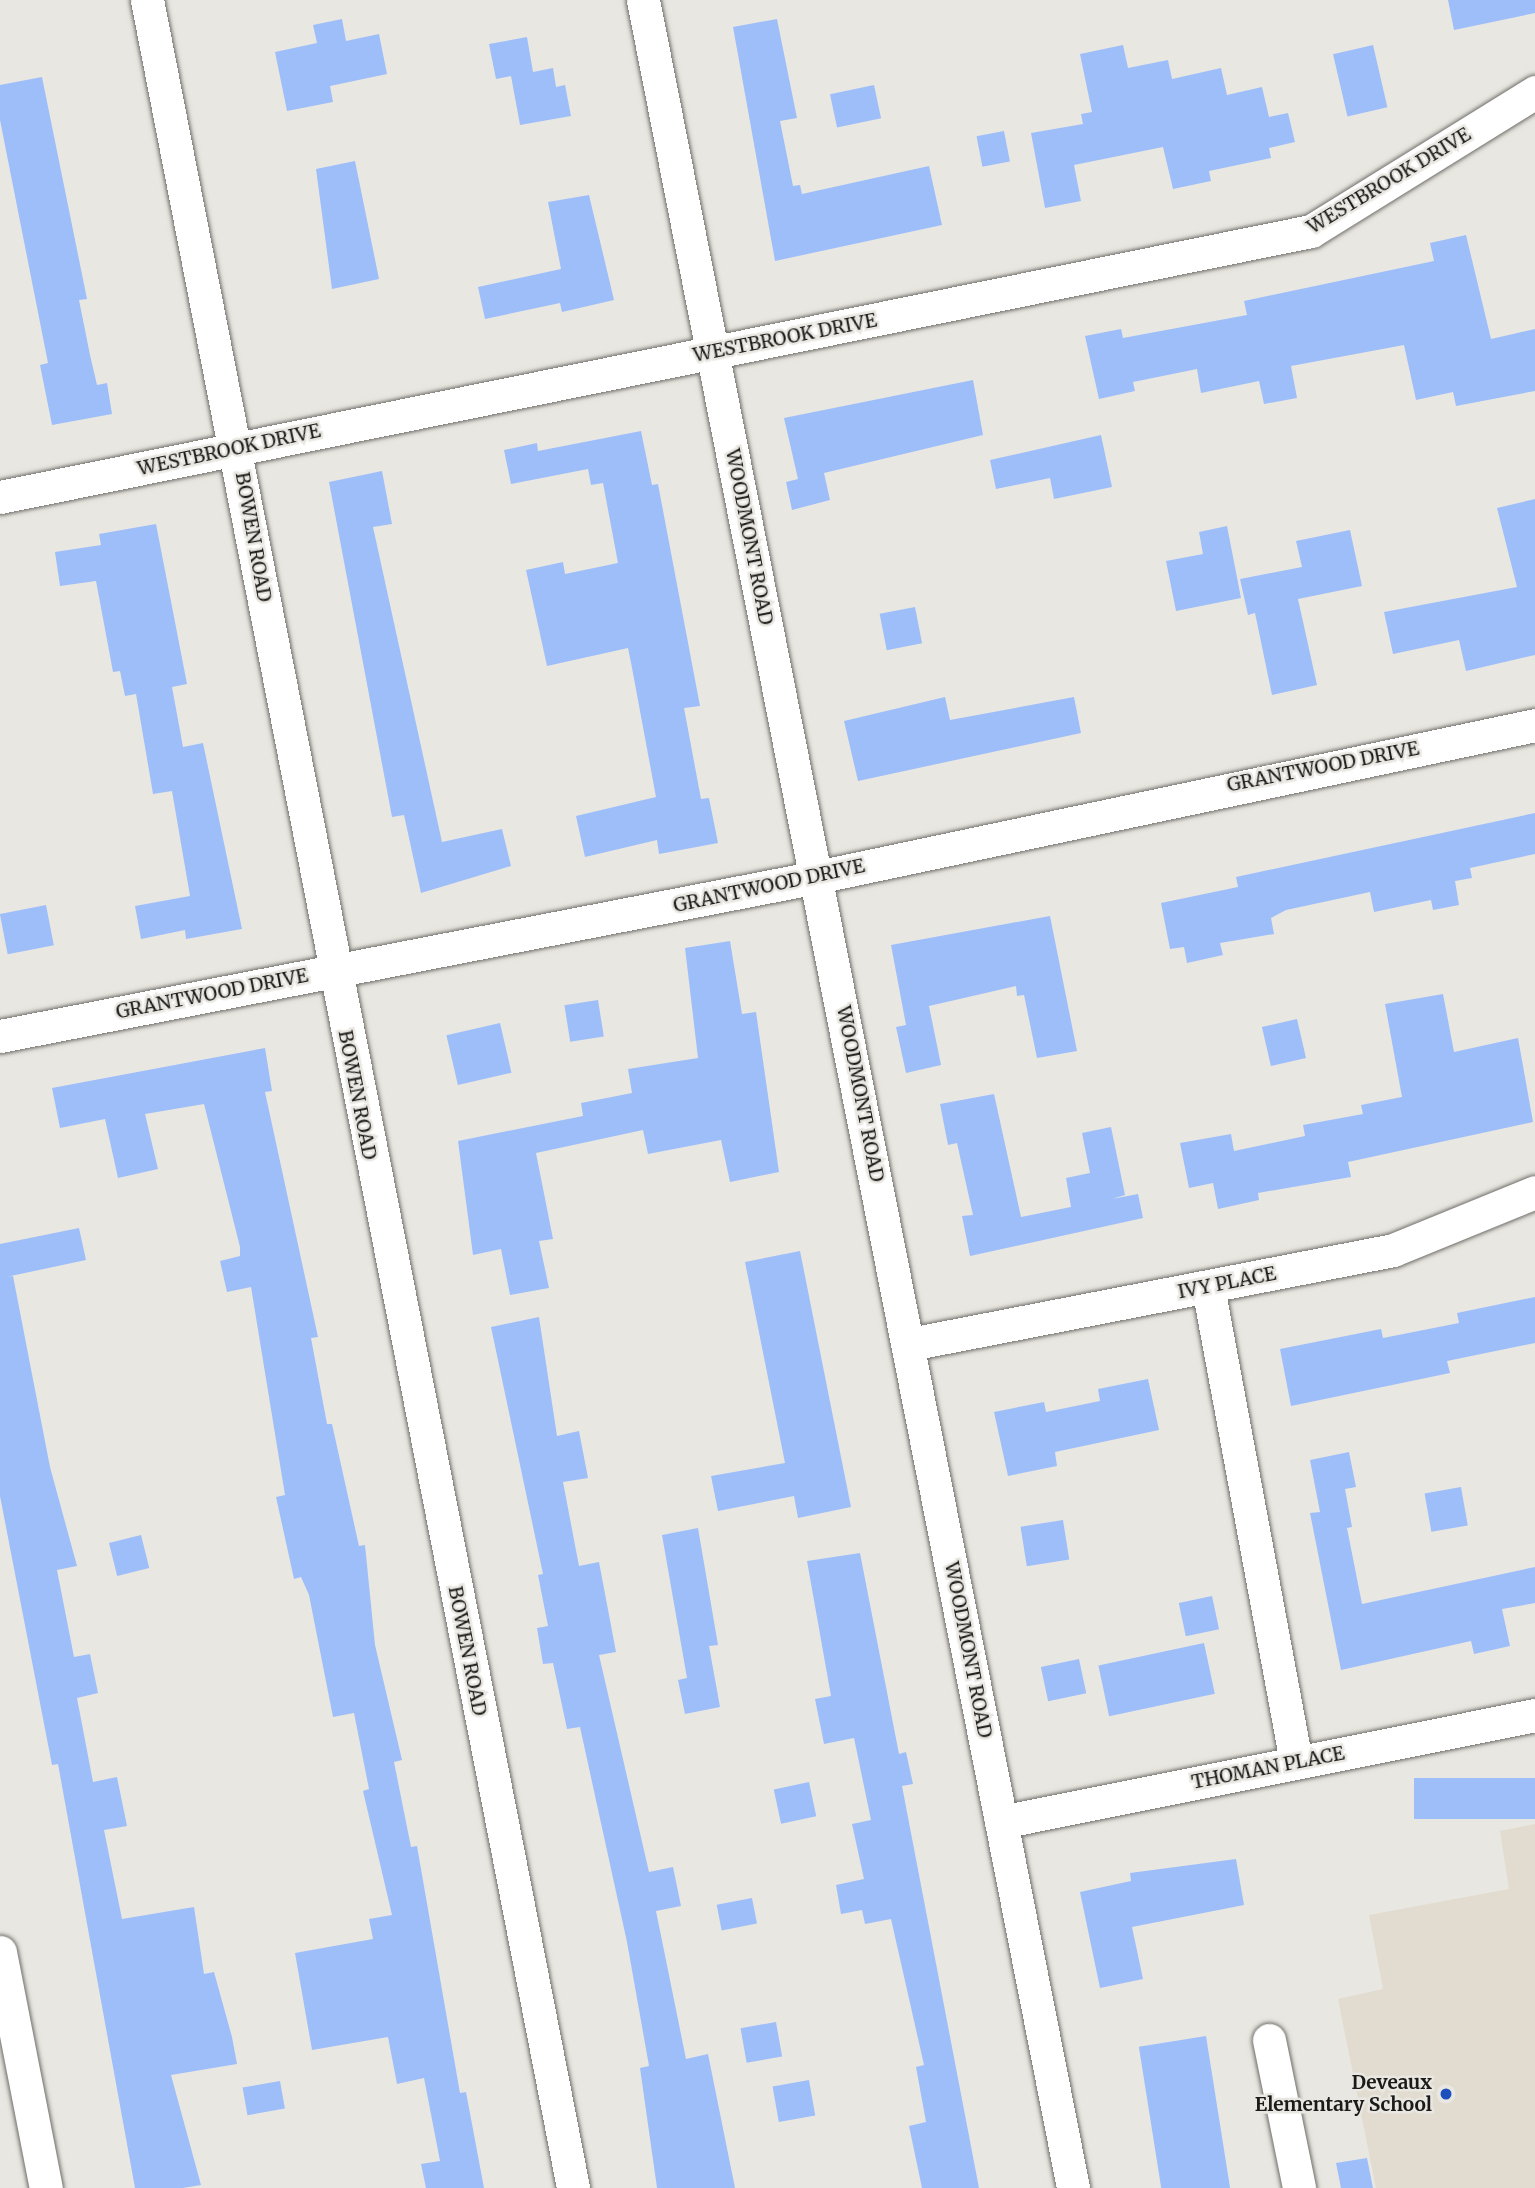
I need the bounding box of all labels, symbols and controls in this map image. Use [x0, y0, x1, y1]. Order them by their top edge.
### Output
street label: WESTBROOK DRIVE [1303, 123, 1475, 239]
street label: WESTBROOK DRIVE [691, 309, 879, 367]
street label: WESTBROOK DRIVE [135, 419, 323, 481]
street label: WOODMONT ROAD [721, 447, 777, 627]
street label: BOWEN ROAD [230, 470, 276, 604]
street label: GRANTWOOD DRIVE [1225, 737, 1421, 797]
street label: GRANTWOOD DRIVE [671, 855, 867, 917]
street label: GRANTWOOD DRIVE [114, 964, 310, 1024]
street label: WOODMONT ROAD [832, 1004, 888, 1184]
street label: BOWEN ROAD [333, 1028, 381, 1162]
street label: IVY PLACE [1176, 1262, 1278, 1304]
street label: WOODMONT ROAD [940, 1560, 996, 1740]
street label: BOWEN ROAD [443, 1584, 491, 1718]
street label: THOMAN PLACE [1190, 1742, 1346, 1794]
place label: Deveaux Elementary School [1255, 2072, 1432, 2116]
marker: Deveaux Elementary School [1438, 2086, 1454, 2102]

